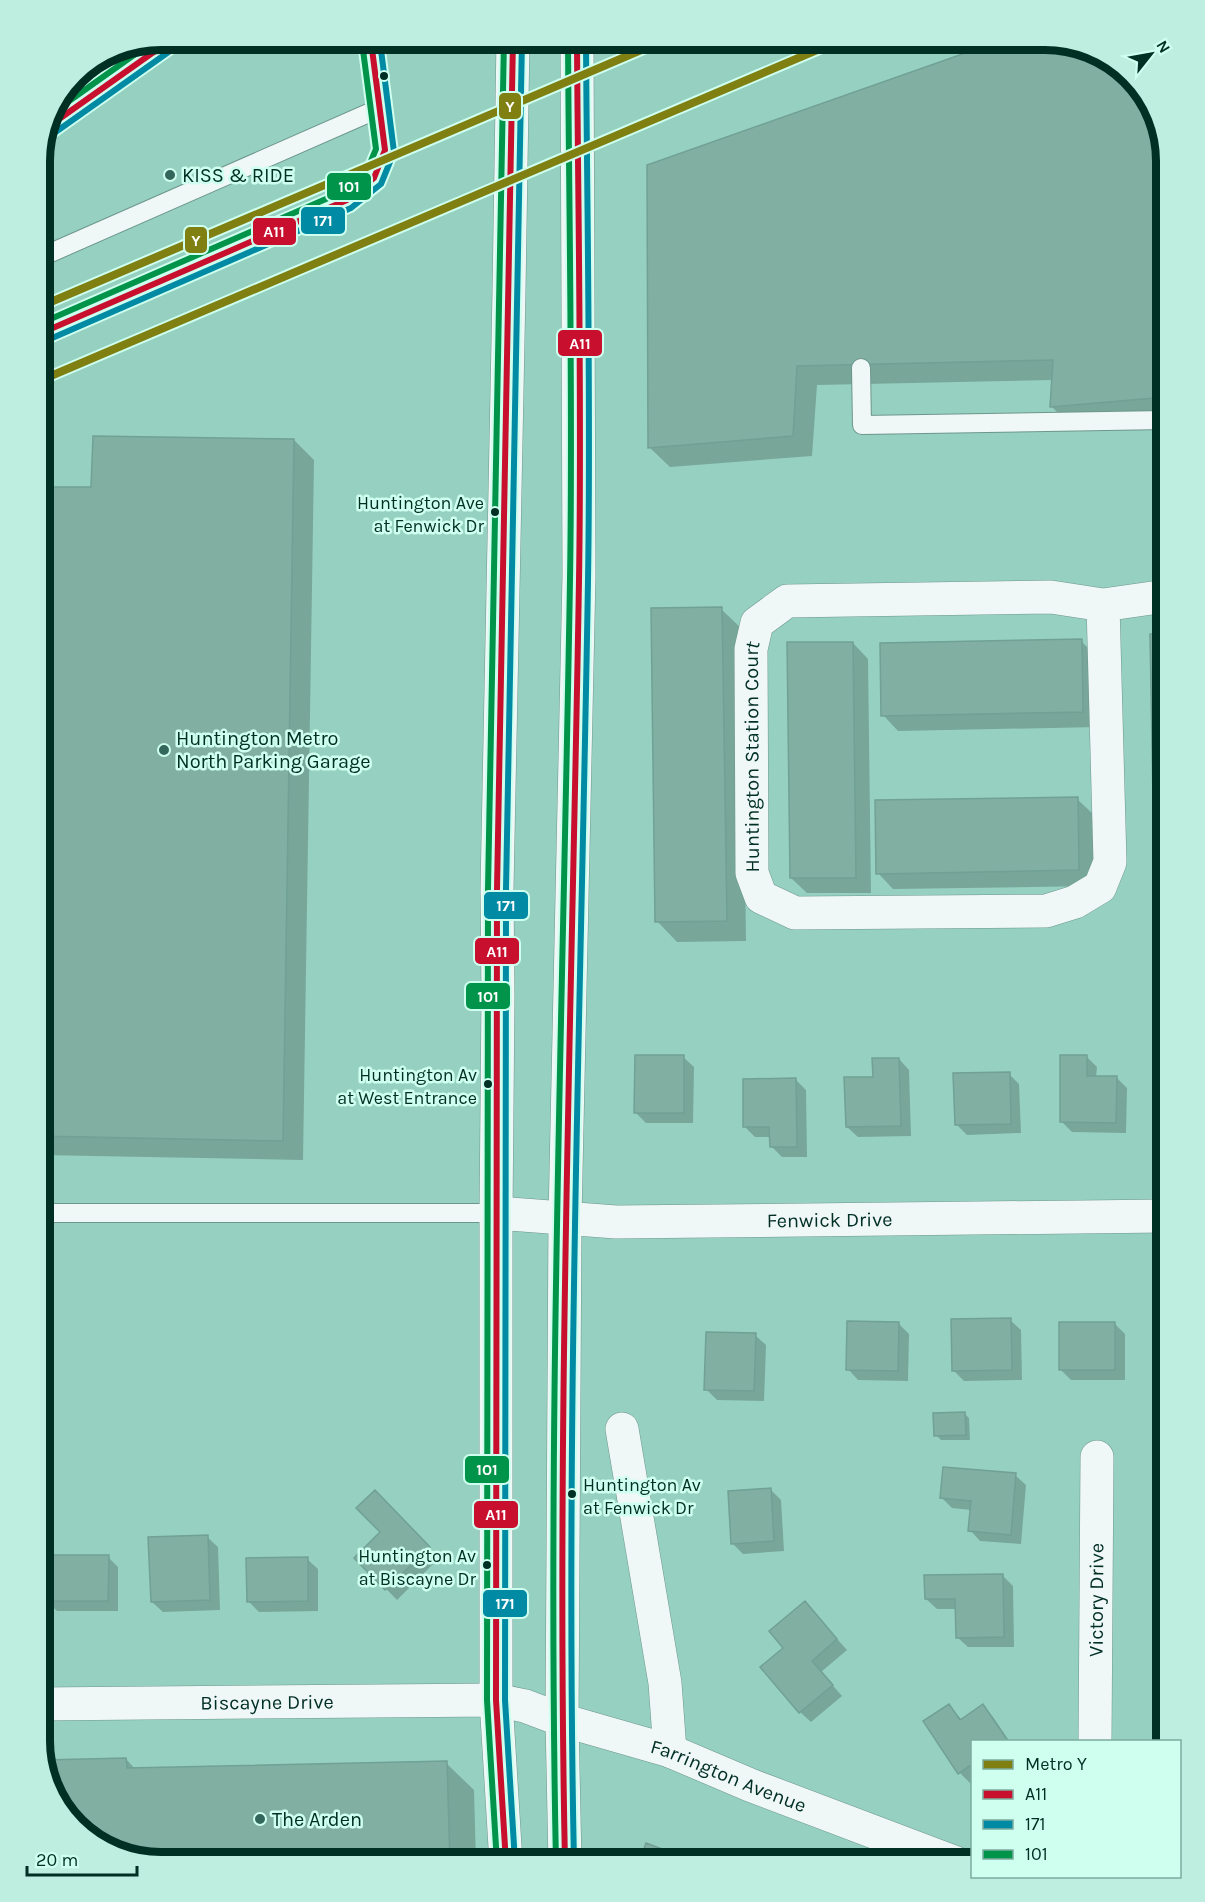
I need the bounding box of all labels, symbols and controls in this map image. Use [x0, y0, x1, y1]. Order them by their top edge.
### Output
north arrow [1121, 24, 1181, 84]
text: N [1152, 37, 1175, 56]
unlabelled marker [378, 70, 390, 82]
line badge: Y [498, 92, 522, 120]
text: Y [505, 97, 515, 116]
place label: KISS & RIDE [182, 164, 294, 187]
marker: KISS & RIDE [163, 168, 177, 182]
line badge: 101 [326, 172, 372, 201]
text: 101 [338, 177, 360, 196]
line badge: 171 [300, 206, 346, 235]
text: 171 [313, 211, 333, 230]
line badge: A11 [252, 217, 297, 246]
text: A11 [263, 222, 285, 241]
line badge: Y [184, 226, 208, 254]
text: Y [191, 231, 201, 250]
line badge: A11 [557, 329, 603, 357]
text: A11 [569, 334, 591, 353]
place label: Huntington Ave at Fenwick Dr [357, 492, 484, 537]
marker: Huntington Ave at Fenwick Dr [489, 506, 501, 518]
street label: Huntington Station Court [740, 638, 765, 873]
place label: Huntington Metro North Parking Garage [176, 727, 371, 773]
marker: Huntington Metro North Parking Garage [157, 743, 171, 757]
line badge: 171 [483, 891, 529, 920]
text: 171 [496, 896, 516, 915]
line badge: A11 [474, 937, 520, 965]
text: A11 [486, 942, 508, 961]
line badge: 101 [465, 982, 511, 1010]
text: 101 [477, 987, 499, 1006]
place label: Huntington Av at West Entrance [337, 1064, 477, 1109]
marker: Huntington Av at West Entrance [482, 1078, 494, 1090]
street label: Fenwick Drive [767, 1208, 893, 1232]
line badge: 101 [464, 1455, 510, 1484]
text: 101 [476, 1460, 498, 1479]
place label: Huntington Av at Fenwick Dr [583, 1474, 701, 1519]
marker: Huntington Av at Fenwick Dr [566, 1488, 578, 1500]
line badge: A11 [473, 1500, 519, 1529]
text: A11 [485, 1505, 507, 1524]
street label: Victory Drive [1085, 1543, 1108, 1657]
place label: Huntington Av at Biscayne Dr [358, 1545, 476, 1590]
marker: Huntington Av at Biscayne Dr [481, 1559, 493, 1571]
line badge: 171 [482, 1589, 528, 1618]
text: 171 [495, 1594, 515, 1613]
street label: Biscayne Drive [200, 1690, 334, 1715]
street label: Farrington Avenue [648, 1735, 810, 1817]
legend [971, 1740, 1181, 1878]
text: Metro Y [1025, 1753, 1087, 1775]
text: A11 [1025, 1783, 1047, 1805]
place label: The Arden [272, 1808, 362, 1831]
marker: The Arden [253, 1812, 267, 1826]
text: 171 [1025, 1813, 1045, 1835]
scale bar [27, 1839, 136, 1877]
text: 101 [1025, 1843, 1048, 1865]
text: 20 m [36, 1849, 78, 1871]

